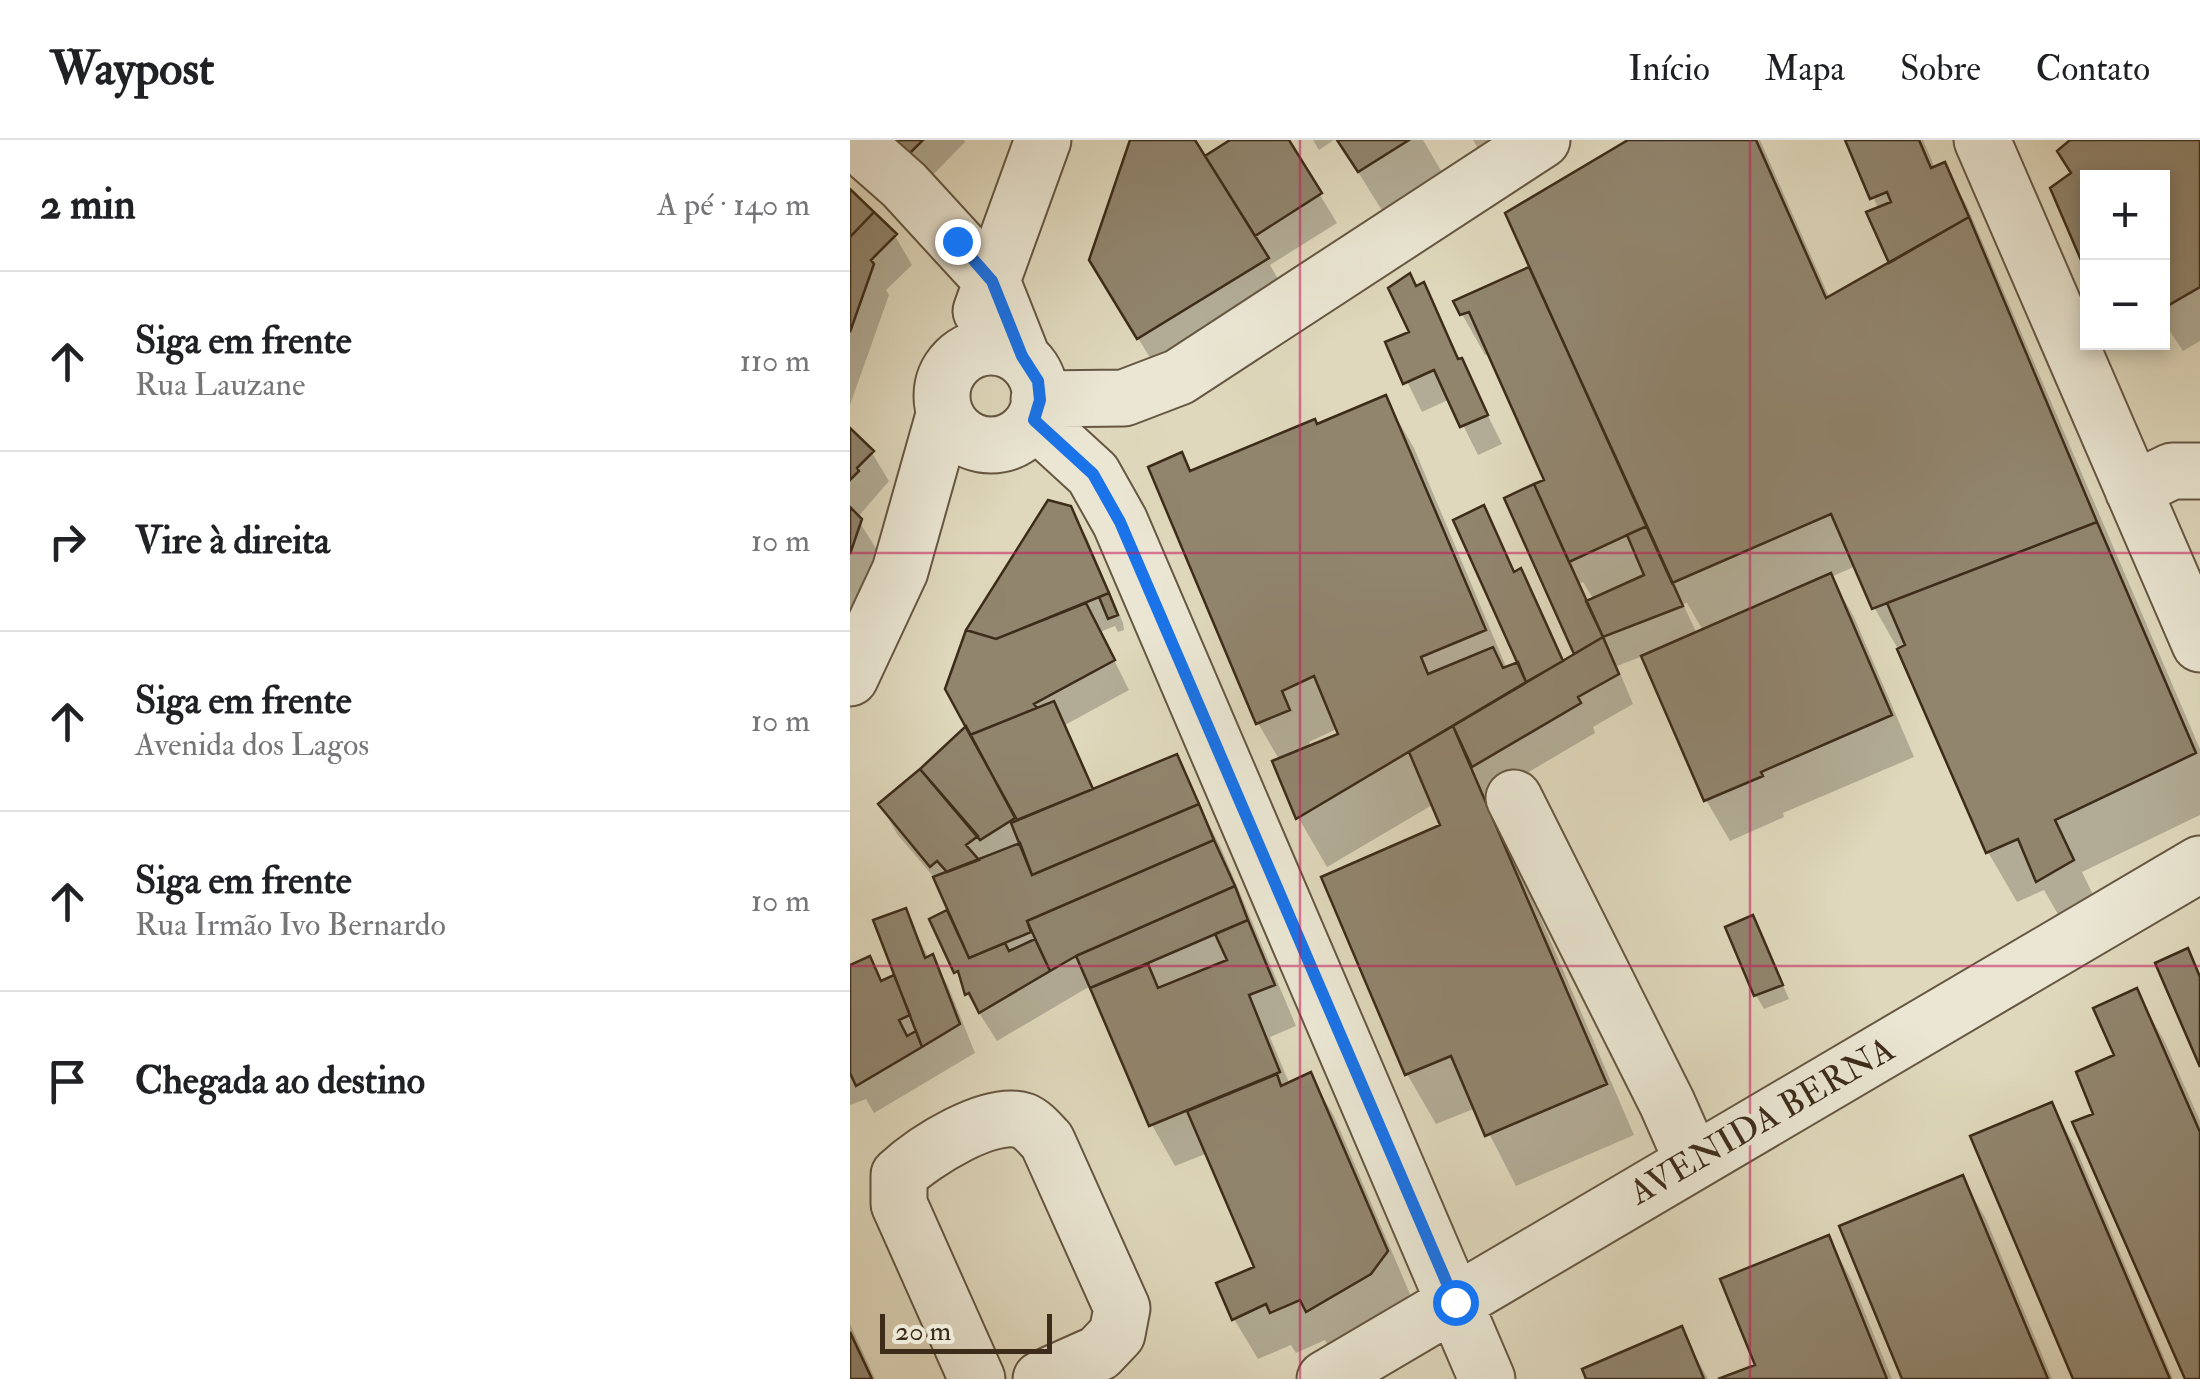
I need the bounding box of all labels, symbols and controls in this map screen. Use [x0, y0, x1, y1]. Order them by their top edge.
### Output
text: Waypost [50, 39, 214, 99]
text: Início [1628, 47, 1710, 91]
text: Mapa [1765, 47, 1845, 91]
text: Sobre [1900, 47, 1981, 91]
text: Contato [2036, 47, 2150, 91]
map controls [2080, 170, 2170, 350]
button: + [2080, 170, 2170, 260]
text: 2 min [40, 179, 136, 231]
text: A pé · 140 m [657, 185, 810, 225]
route end [935, 219, 981, 265]
button: − [2080, 260, 2170, 350]
text: Siga em frente [135, 317, 352, 365]
icon: ahead [40, 334, 95, 389]
text: 110 m [739, 341, 810, 381]
text: Rua Lauzane [135, 365, 305, 405]
icon: right [40, 514, 95, 569]
text: Vire à direita [135, 517, 330, 565]
text: 10 m [751, 521, 810, 561]
text: Siga em frente [135, 677, 352, 725]
icon: ahead [40, 694, 95, 749]
text: 10 m [751, 701, 810, 741]
text: Avenida dos Lagos [135, 725, 369, 765]
text: Siga em frente [135, 857, 352, 905]
icon: ahead [40, 874, 95, 929]
text: 10 m [751, 881, 810, 921]
text: Rua Irmão Ivo Bernardo [135, 905, 446, 945]
street label: AVENIDA BERNA [1621, 1027, 1902, 1215]
icon: arrive [40, 1054, 95, 1109]
text: Chegada ao destino [135, 1057, 425, 1105]
route start [1433, 1280, 1479, 1326]
scale bar [880, 1309, 1052, 1354]
text: 20 m [895, 1314, 951, 1349]

